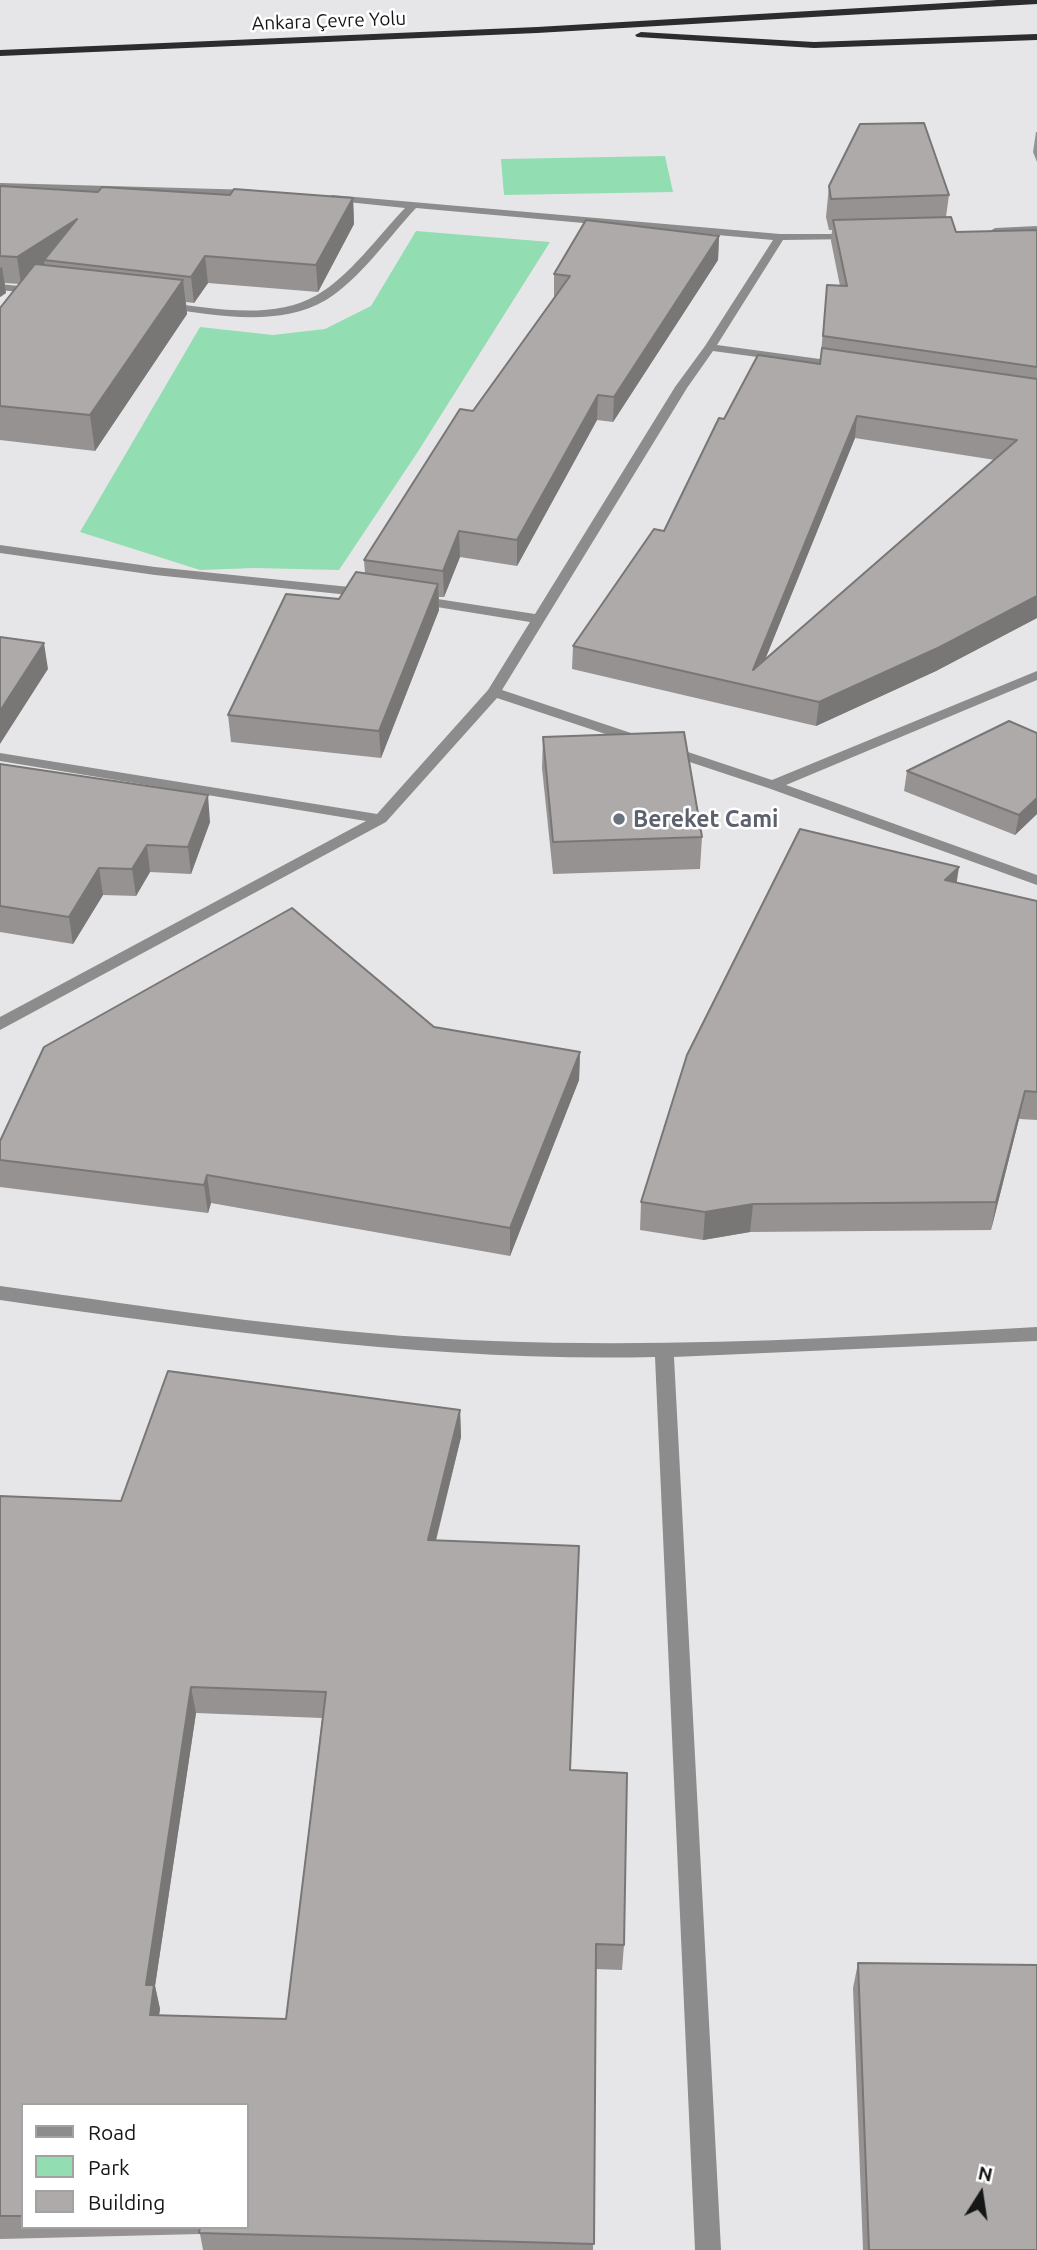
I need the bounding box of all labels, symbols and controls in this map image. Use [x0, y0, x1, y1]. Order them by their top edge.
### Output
street label: Ankara Çevre Yolu [251, 7, 407, 35]
place label: Bereket Cami [633, 805, 778, 833]
marker: Bereket Cami [611, 811, 627, 827]
legend [21, 2103, 248, 2229]
text: Road [88, 2120, 136, 2144]
text: Park [88, 2155, 130, 2179]
north arrow [946, 2159, 1016, 2229]
text: N [976, 2161, 995, 2186]
text: Building [88, 2190, 165, 2214]

